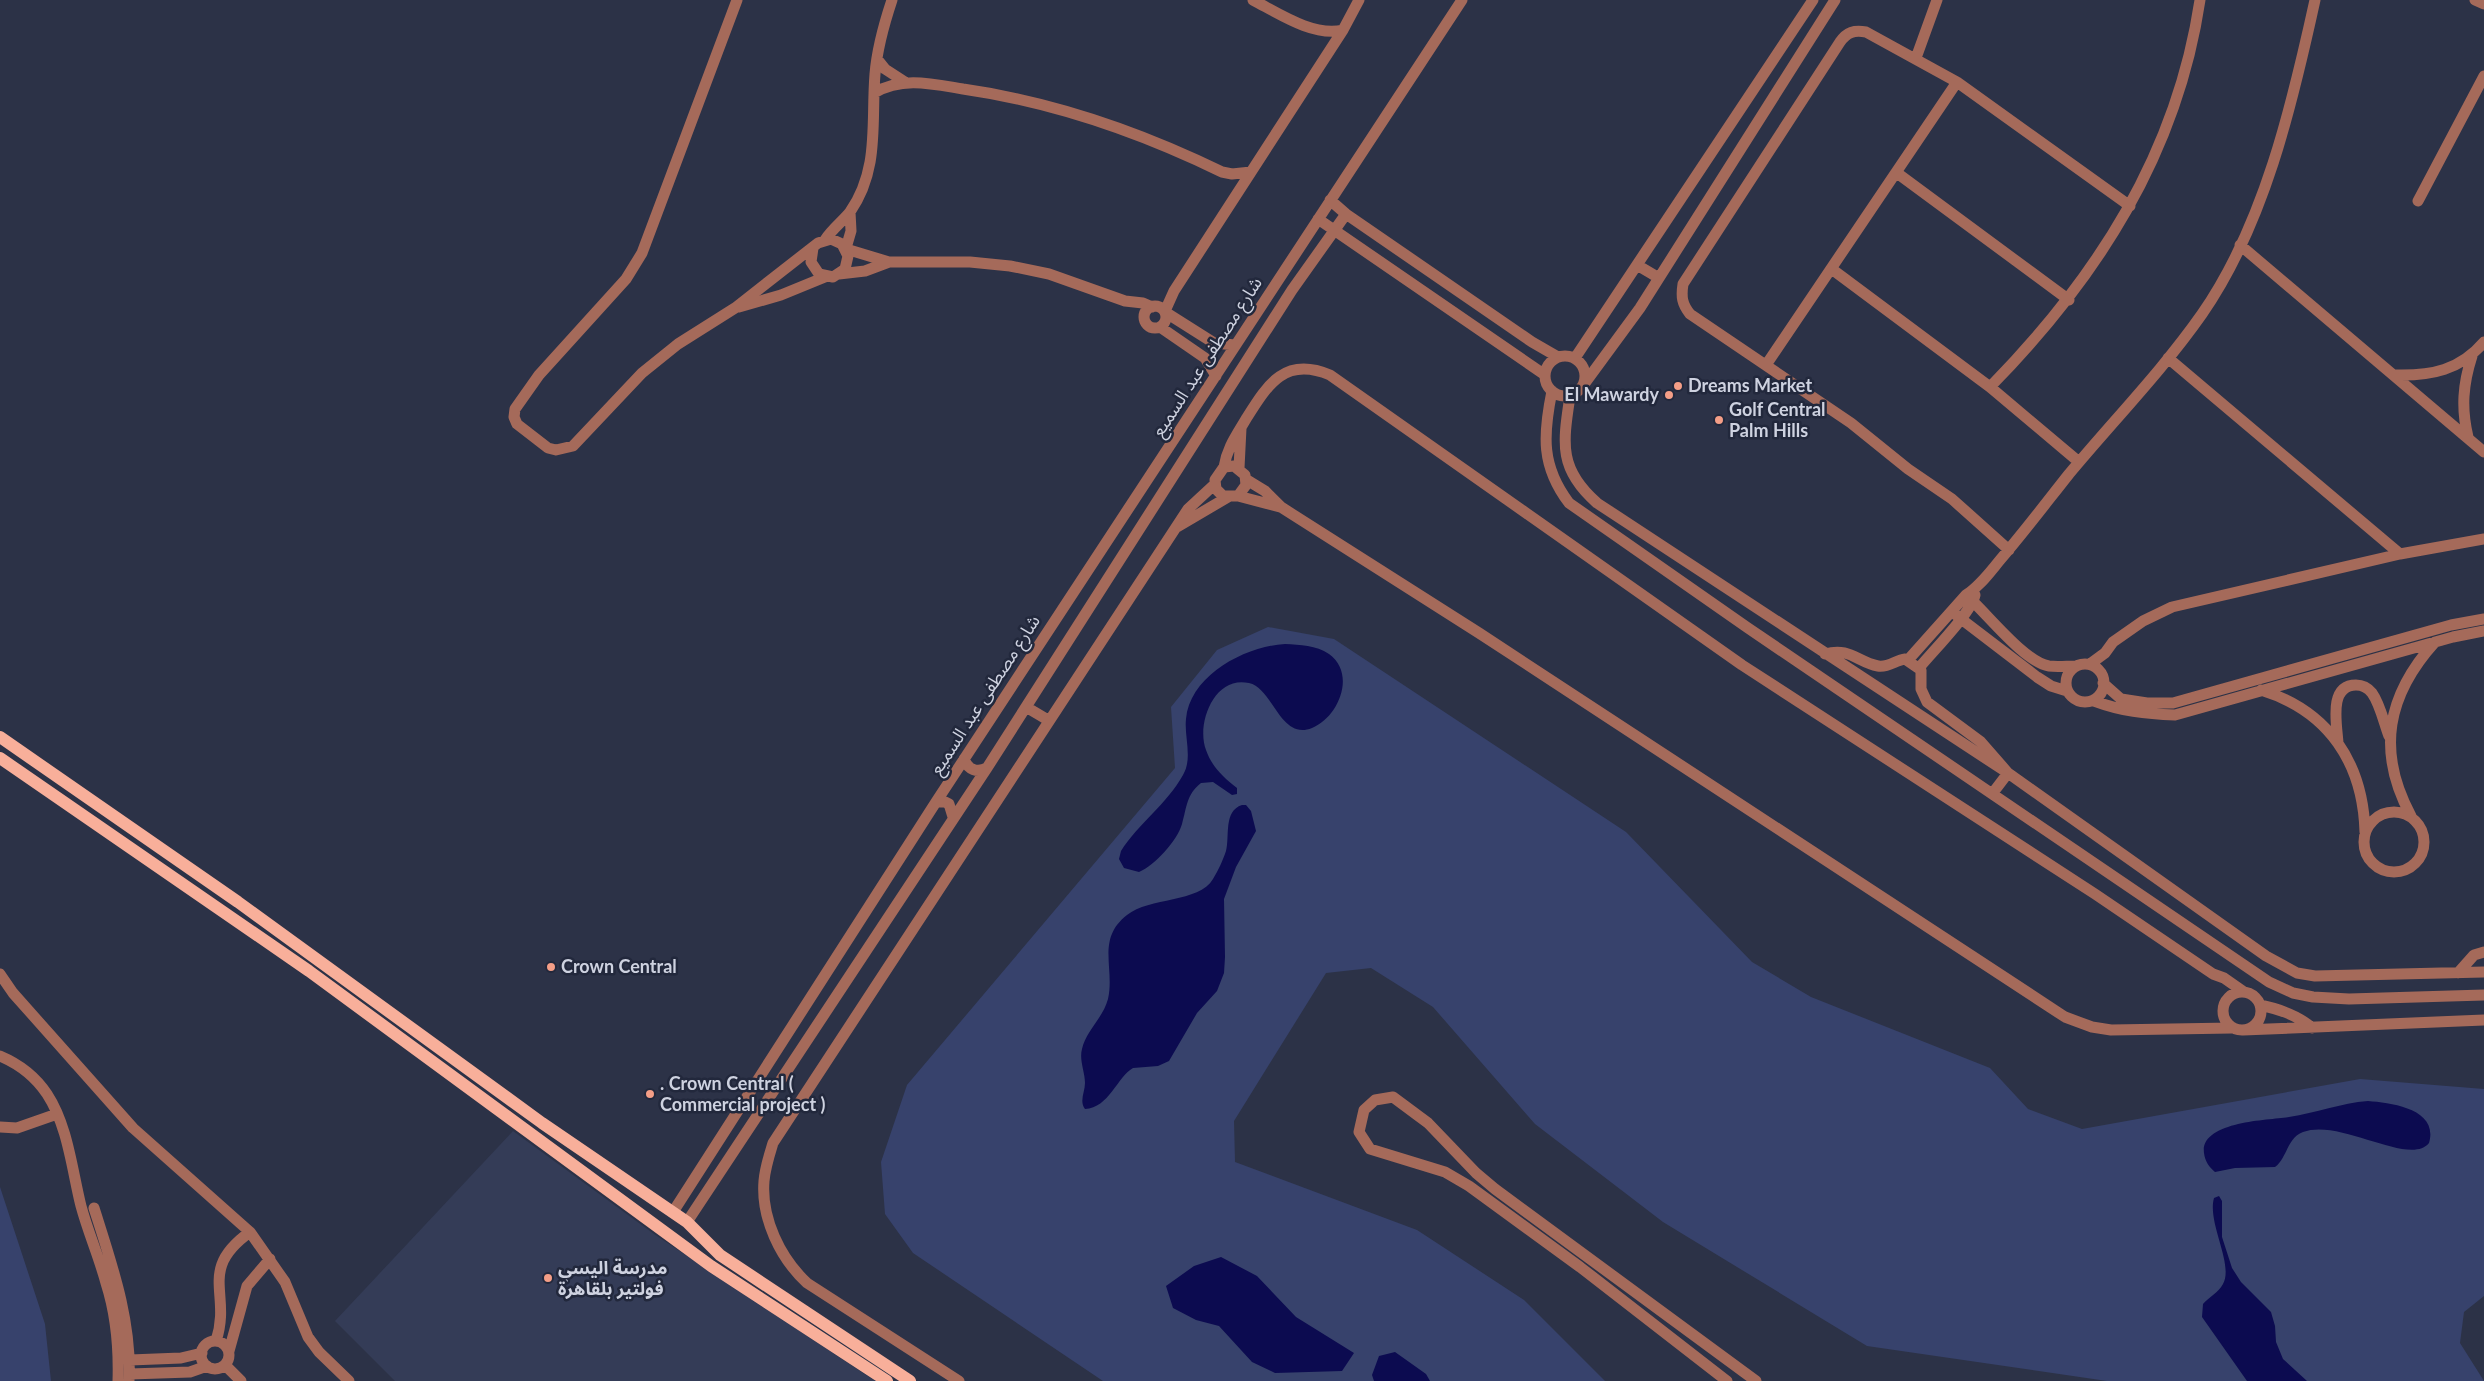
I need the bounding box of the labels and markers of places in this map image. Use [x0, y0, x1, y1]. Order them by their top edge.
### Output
place label: Dreams Market [1688, 374, 1812, 396]
marker: Dreams Market [1672, 380, 1684, 392]
place label: El Mawardy [1564, 383, 1660, 405]
marker: El Mawardy [1663, 389, 1675, 401]
place label: Golf Central Palm Hills [1729, 398, 1826, 441]
marker: Golf Central Palm Hills [1713, 414, 1725, 426]
place label: Crown Central [561, 955, 677, 977]
marker: Crown Central [545, 961, 557, 973]
place label: . Crown Central ( Commercial project ) [660, 1072, 825, 1115]
marker: . Crown Central ( Commercial project ) [644, 1088, 656, 1100]
place label: مدرسة اليسي فولتير بلقاهرة [558, 1256, 667, 1300]
marker: مدرسة اليسي فولتير بلقاهرة [542, 1272, 554, 1284]

